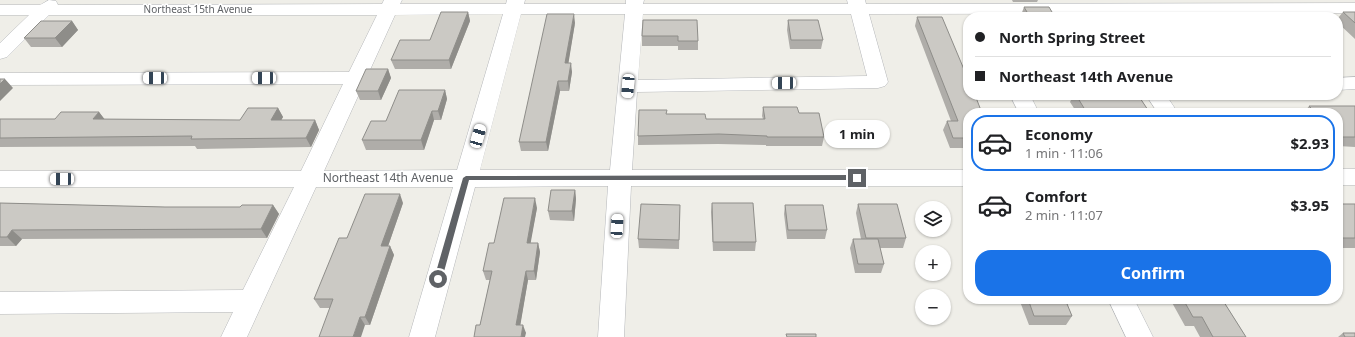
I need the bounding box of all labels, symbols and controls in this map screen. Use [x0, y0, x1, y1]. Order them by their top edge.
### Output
street label: Northeast 15th Avenue [144, 2, 253, 16]
text: North Spring Street [999, 27, 1145, 47]
text: Northeast 14th Avenue [999, 66, 1173, 86]
car [143, 72, 167, 84]
car [252, 72, 276, 84]
car [621, 74, 635, 98]
car [772, 77, 796, 89]
callout: 1 min [824, 120, 890, 148]
car [469, 123, 487, 149]
text: Economy [1025, 124, 1093, 144]
text: 1 min [839, 125, 875, 143]
icon: car [977, 125, 1013, 161]
text: $2.93 [1290, 133, 1329, 153]
text: 1 min · 11:06 [1025, 144, 1103, 162]
street label: Northeast 14th Avenue [323, 169, 453, 186]
route end [848, 169, 866, 187]
car [50, 173, 74, 185]
text: Comfort [1025, 186, 1087, 206]
icon: car [977, 187, 1013, 223]
text: $3.95 [1290, 195, 1329, 215]
map controls [915, 201, 951, 325]
button: layers [915, 201, 951, 237]
text: 2 min · 11:07 [1025, 206, 1103, 224]
car [610, 214, 624, 238]
button: + [915, 245, 951, 281]
button: Confirm [975, 250, 1331, 296]
route start [429, 270, 447, 288]
button: − [915, 289, 951, 325]

